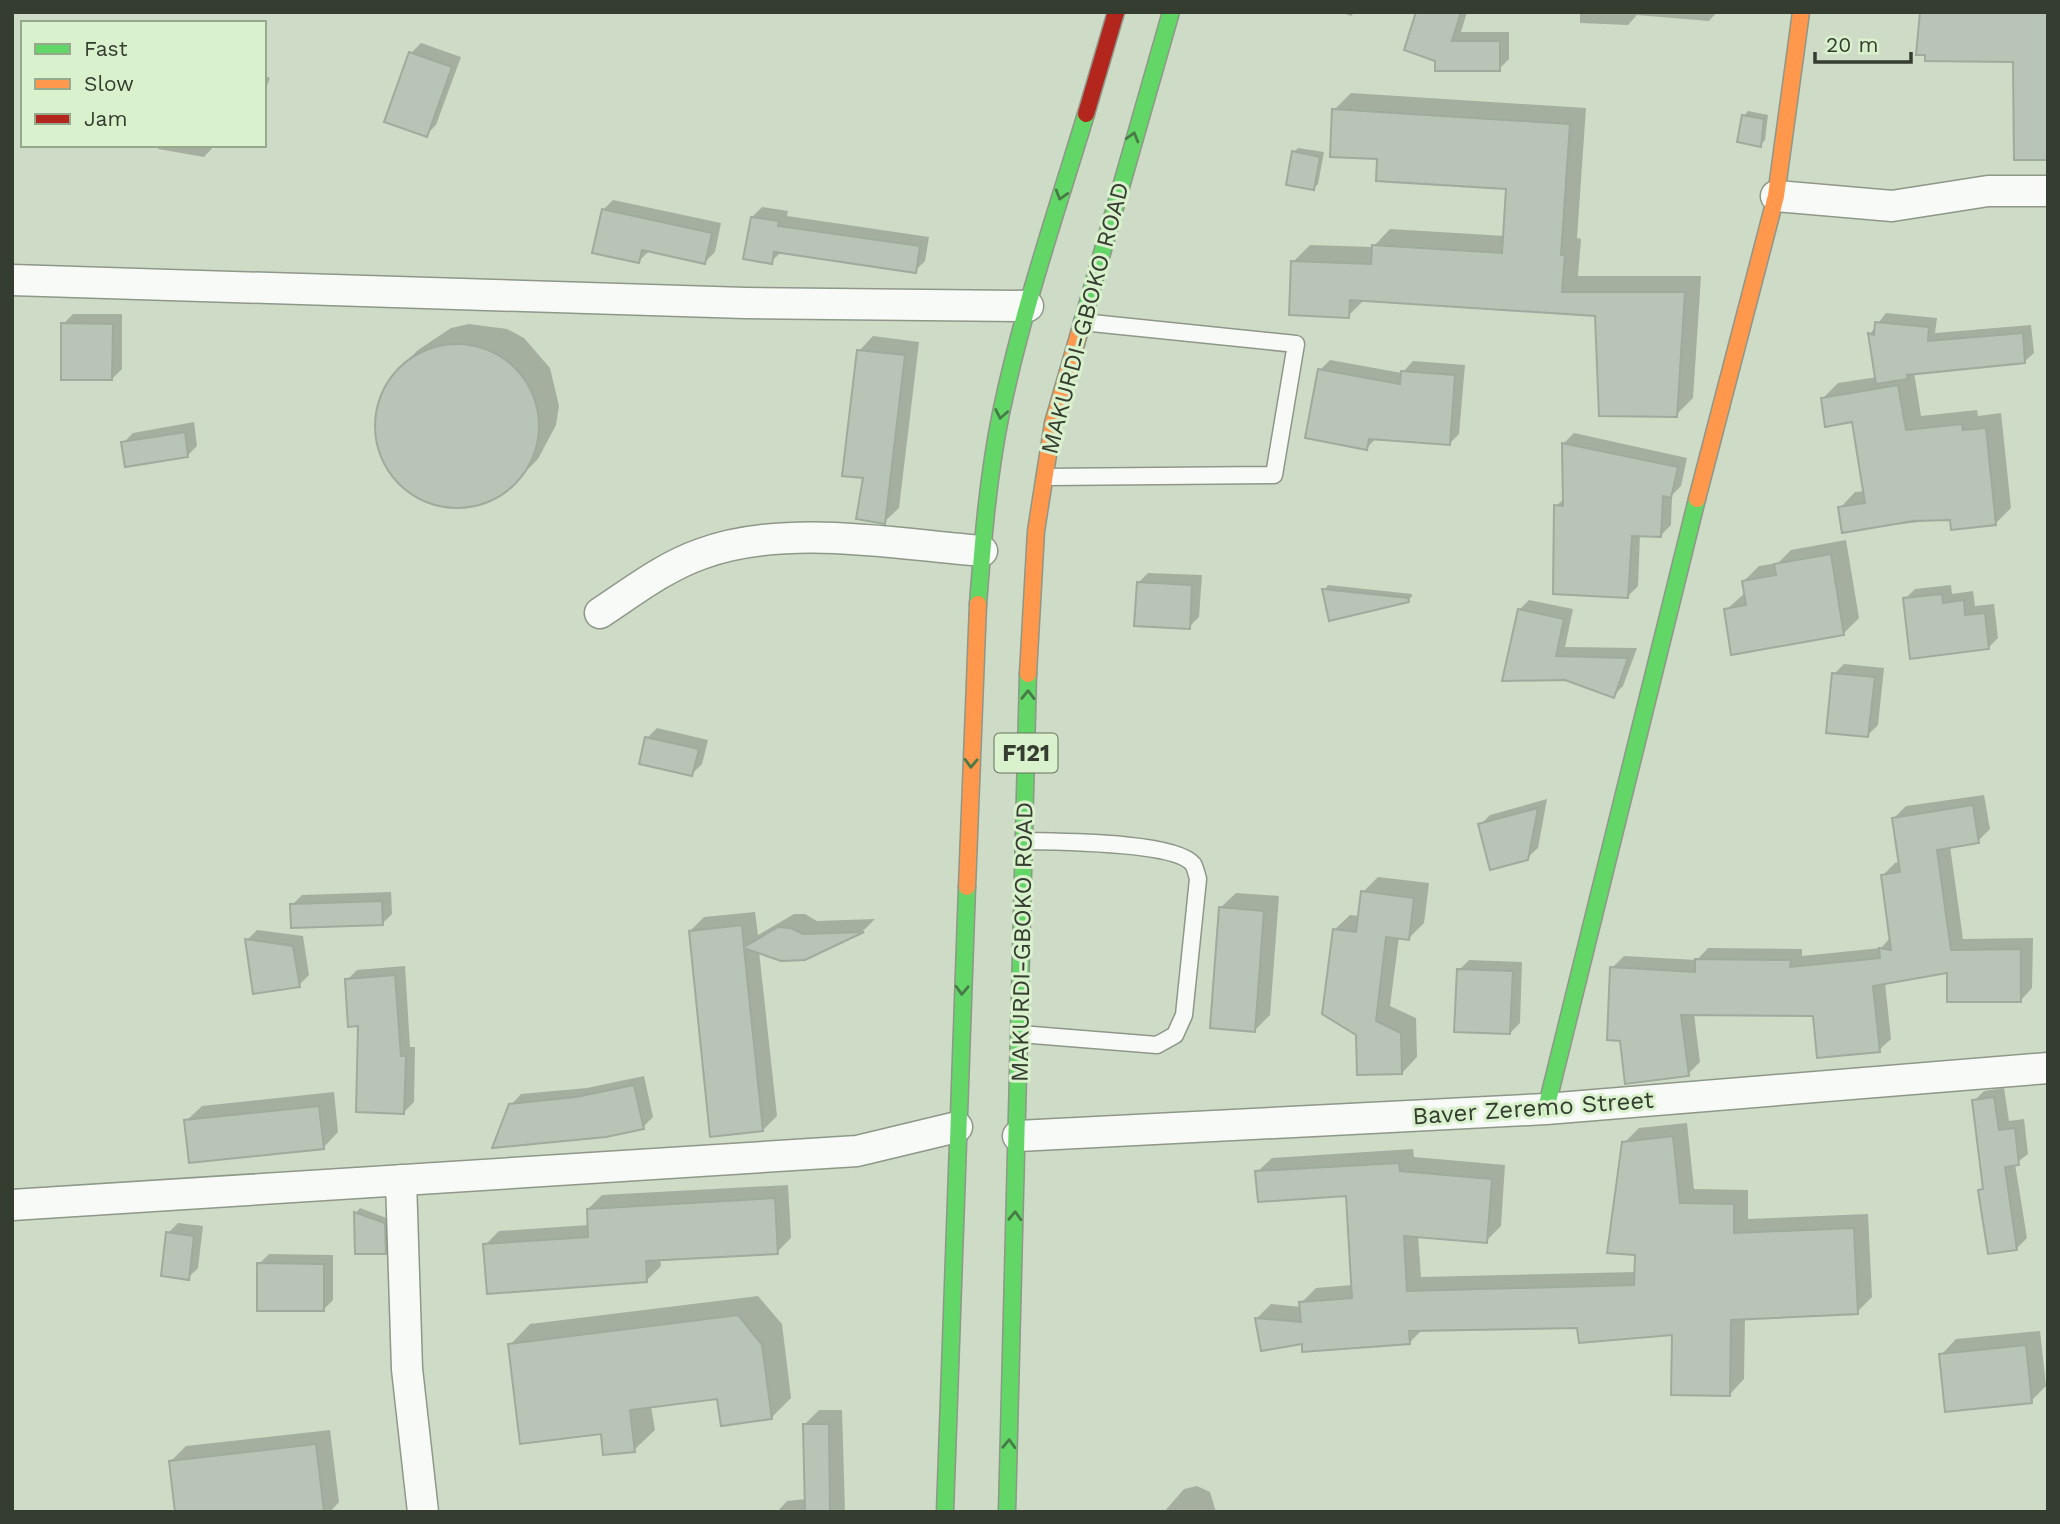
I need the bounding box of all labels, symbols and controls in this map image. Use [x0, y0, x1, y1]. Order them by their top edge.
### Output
legend [21, 21, 266, 147]
scale bar [1815, 21, 1911, 65]
text: 20 m [1826, 32, 1878, 57]
text: Fast [84, 36, 128, 61]
text: Slow [84, 71, 134, 96]
text: Jam [84, 106, 127, 131]
one-way arrow [1125, 131, 1139, 143]
street label: MAKURDI-GBOKO ROAD [1035, 179, 1135, 457]
one-way arrow [1055, 189, 1070, 201]
one-way arrow [995, 408, 1010, 420]
one-way arrow [1020, 689, 1035, 700]
road number: F121 [995, 734, 1058, 772]
one-way arrow [964, 757, 979, 768]
street label: MAKURDI-GBOKO ROAD [1006, 802, 1038, 1082]
one-way arrow [955, 985, 970, 996]
street label: Baver Zeremo Street [1411, 1086, 1655, 1130]
one-way arrow [1008, 1210, 1023, 1221]
one-way arrow [1001, 1438, 1016, 1449]

